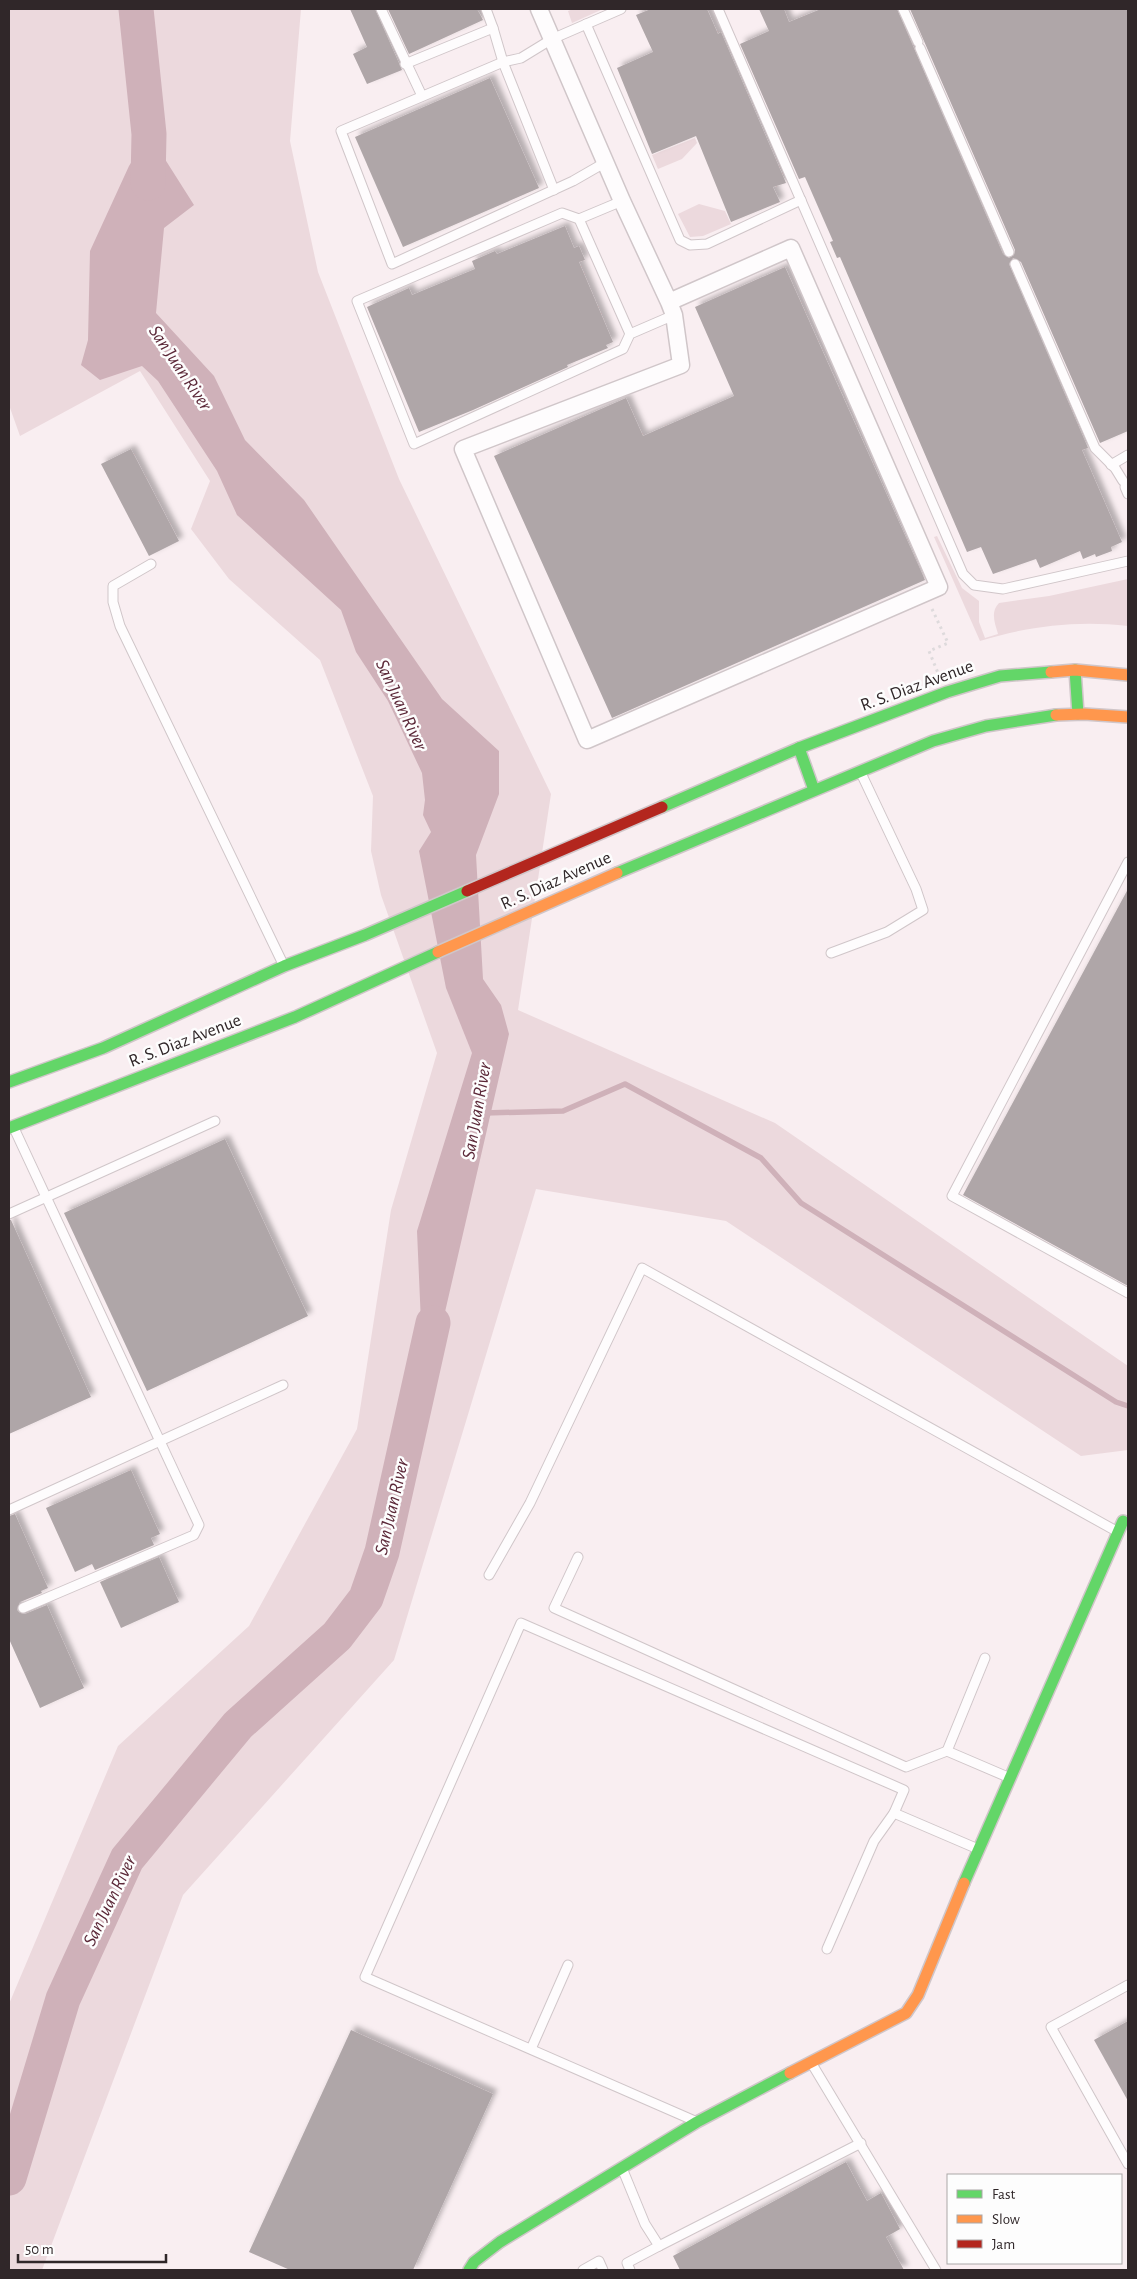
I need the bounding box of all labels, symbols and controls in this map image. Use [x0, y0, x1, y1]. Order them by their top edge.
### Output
water label: San Juan River [145, 322, 216, 414]
water label: San Juan River [372, 657, 431, 754]
street label: R. S. Diaz Avenue [858, 657, 976, 715]
street label: R. S. Diaz Avenue [498, 849, 614, 913]
street label: R. S. Diaz Avenue [126, 1011, 244, 1071]
water label: San Juan River [459, 1060, 495, 1161]
water label: San Juan River [372, 1457, 412, 1557]
water label: San Juan River [80, 1852, 140, 1949]
legend [947, 2174, 1122, 2264]
text: Fast [992, 2187, 1016, 2202]
text: Slow [992, 2212, 1020, 2227]
scale bar [18, 2232, 165, 2264]
text: Jam [992, 2237, 1015, 2252]
text: 50 m [25, 2242, 54, 2257]

